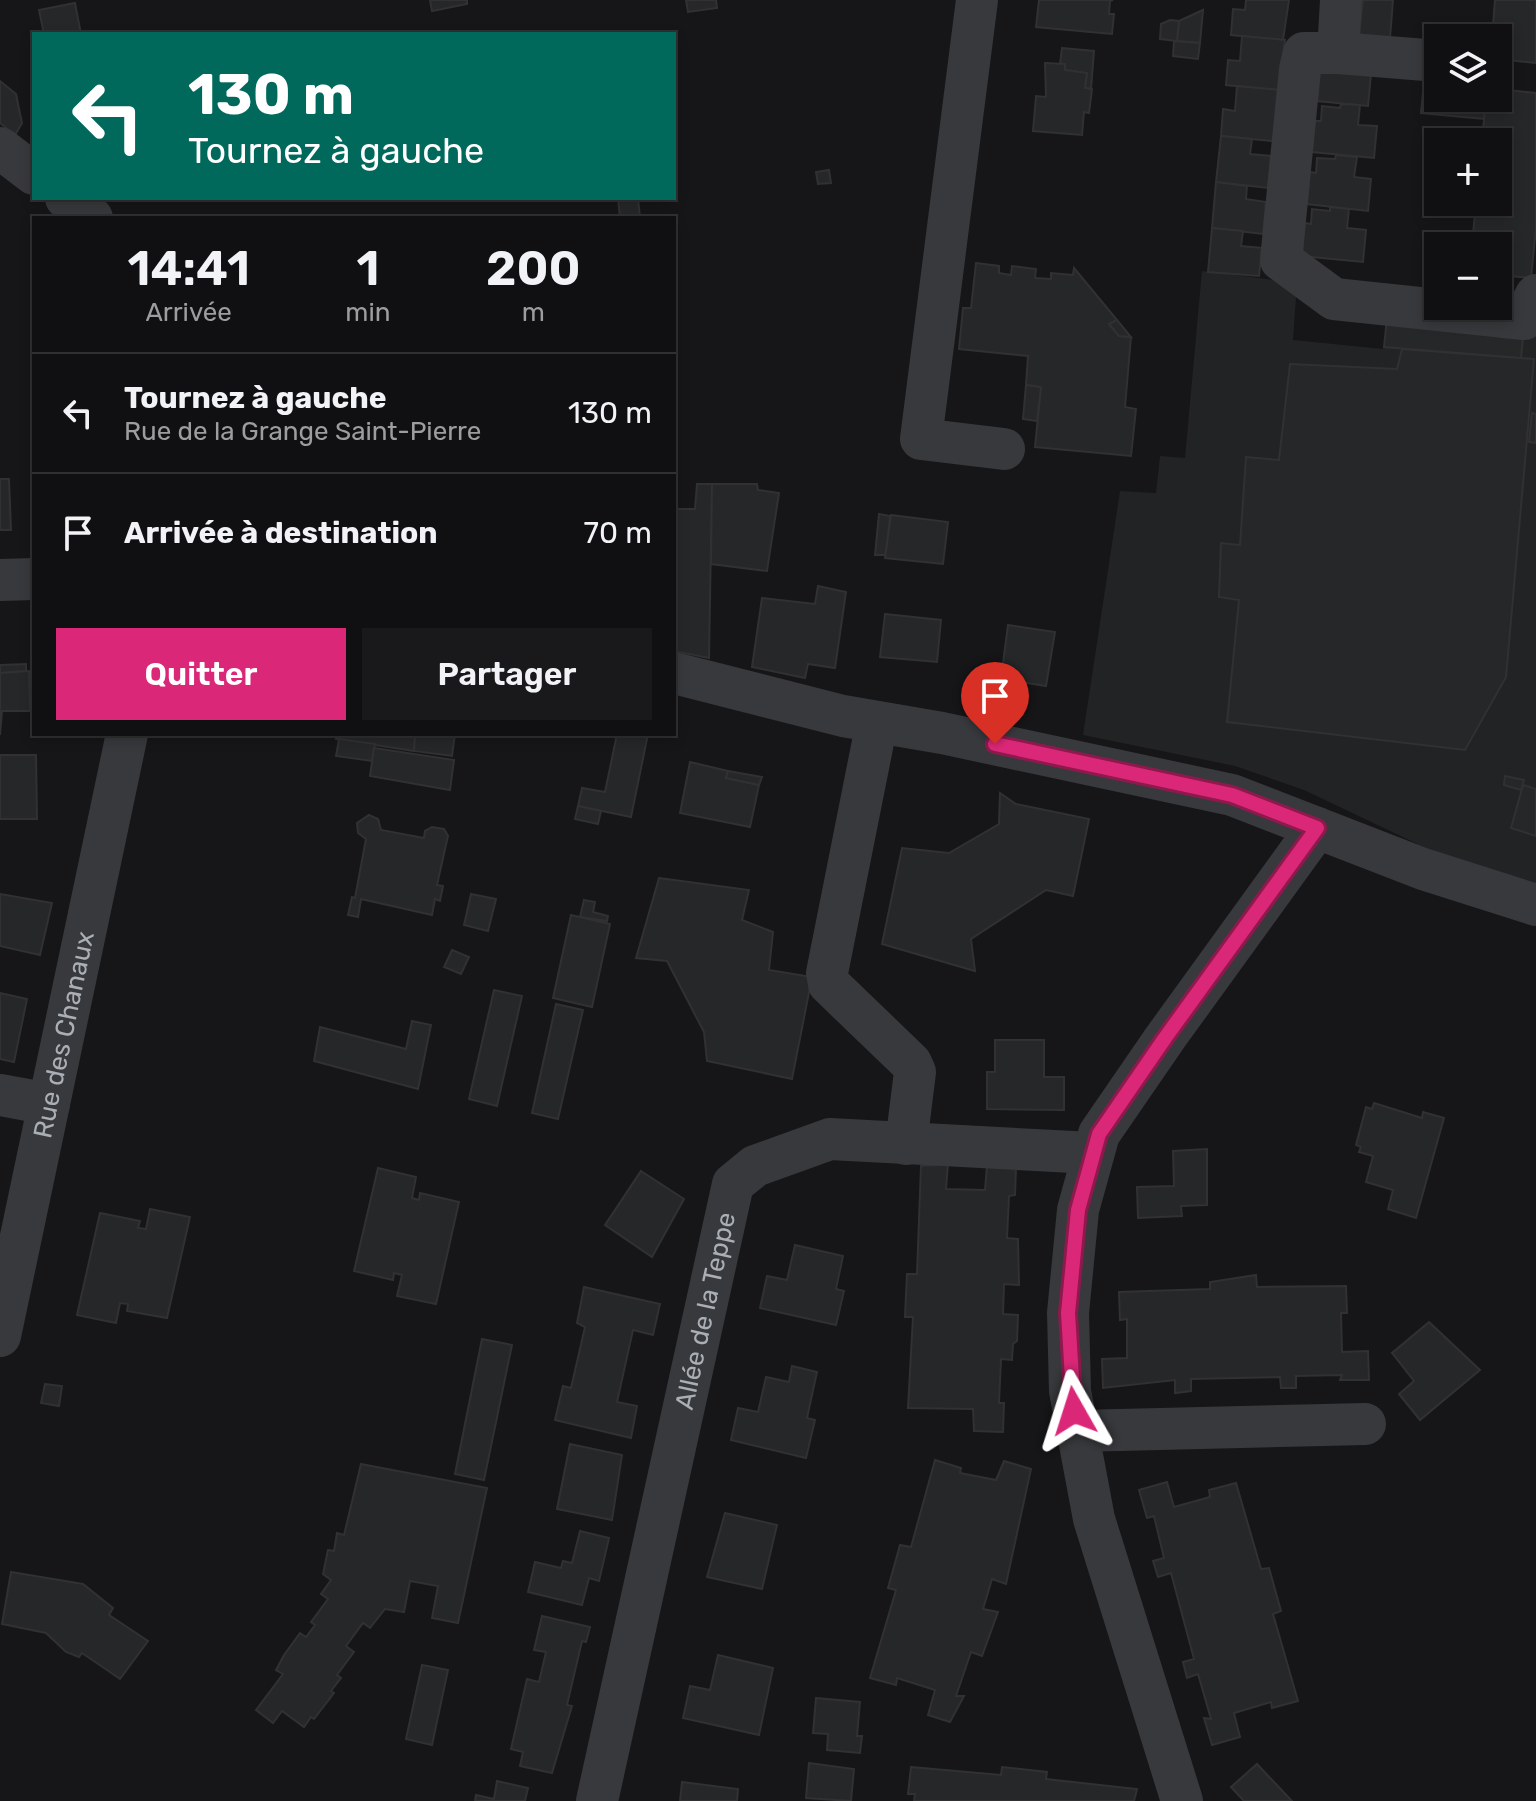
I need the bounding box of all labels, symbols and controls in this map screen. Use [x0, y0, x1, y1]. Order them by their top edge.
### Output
map controls [1424, 24, 1512, 320]
button: layers [1424, 24, 1512, 112]
text: 130 m [188, 62, 354, 128]
icon: left [56, 64, 160, 168]
button: + [1424, 128, 1512, 216]
text: Tournez à gauche [188, 129, 484, 172]
button: − [1424, 232, 1512, 320]
text: 14:41 [127, 240, 250, 297]
text: 1 [356, 240, 379, 297]
text: 200 [486, 240, 581, 297]
text: Arrivée [145, 297, 232, 328]
text: min [345, 297, 391, 328]
text: m [522, 297, 545, 328]
text: Tournez à gauche [124, 380, 387, 416]
icon: left [56, 391, 100, 435]
text: 130 m [568, 395, 652, 431]
text: Rue de la Grange Saint-Pierre [124, 416, 481, 447]
icon: arrive [56, 511, 100, 555]
text: Arrivée à destination [124, 515, 438, 551]
text: 70 m [584, 515, 652, 551]
button: Quitter [56, 628, 346, 720]
button: Partager [362, 628, 652, 720]
pin [961, 662, 1029, 744]
icon: arrive [973, 674, 1017, 718]
street label: Rue des Chanaux [27, 928, 100, 1141]
street label: Allée de la Teppe [668, 1209, 742, 1412]
position arrow [1032, 1369, 1116, 1453]

